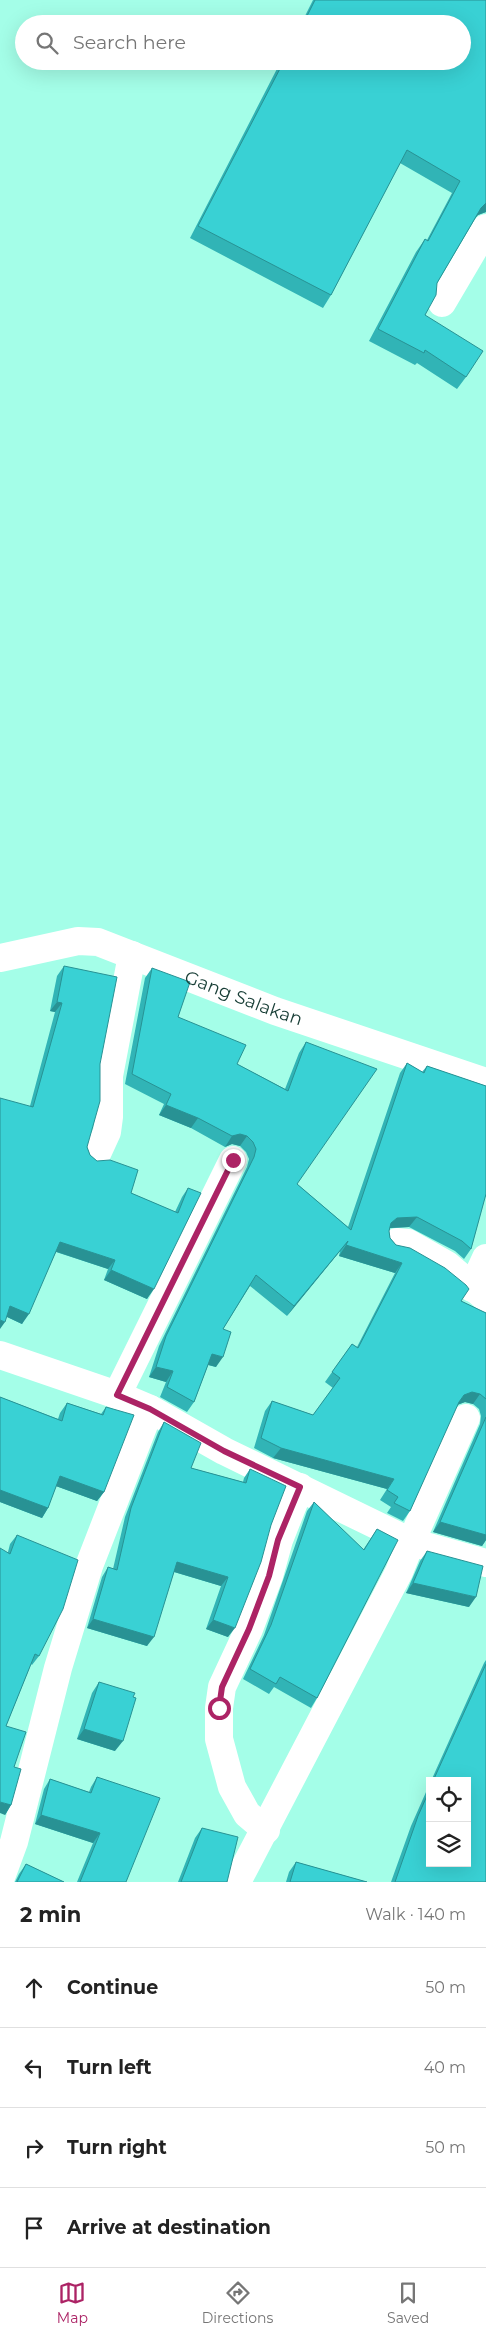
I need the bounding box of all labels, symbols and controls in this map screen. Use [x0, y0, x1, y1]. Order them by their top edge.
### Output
search box [15, 15, 471, 70]
icon: search [33, 29, 61, 57]
text: Search here [73, 31, 186, 54]
street label: Gang Salakan [182, 966, 305, 1030]
route end [222, 1149, 245, 1172]
route start [208, 1697, 231, 1720]
map controls [426, 1777, 471, 1867]
button: locate [426, 1777, 471, 1822]
button: layers [426, 1822, 471, 1867]
text: 2 min [20, 1902, 81, 1927]
text: Walk · 140 m [365, 1905, 466, 1924]
icon: ahead [20, 1974, 48, 2002]
text: Continue [67, 1976, 158, 1999]
text: 50 m [425, 1978, 466, 1997]
icon: left [20, 2054, 48, 2082]
text: Turn left [67, 2056, 152, 2079]
text: 40 m [424, 2058, 466, 2077]
icon: right [20, 2134, 48, 2162]
text: Turn right [67, 2136, 167, 2159]
text: 50 m [425, 2138, 466, 2157]
icon: arrive [20, 2214, 48, 2242]
text: Arrive at destination [67, 2216, 271, 2239]
tab: Map [57, 2279, 88, 2327]
tab: Directions [202, 2279, 273, 2327]
tab: Saved [387, 2279, 429, 2327]

